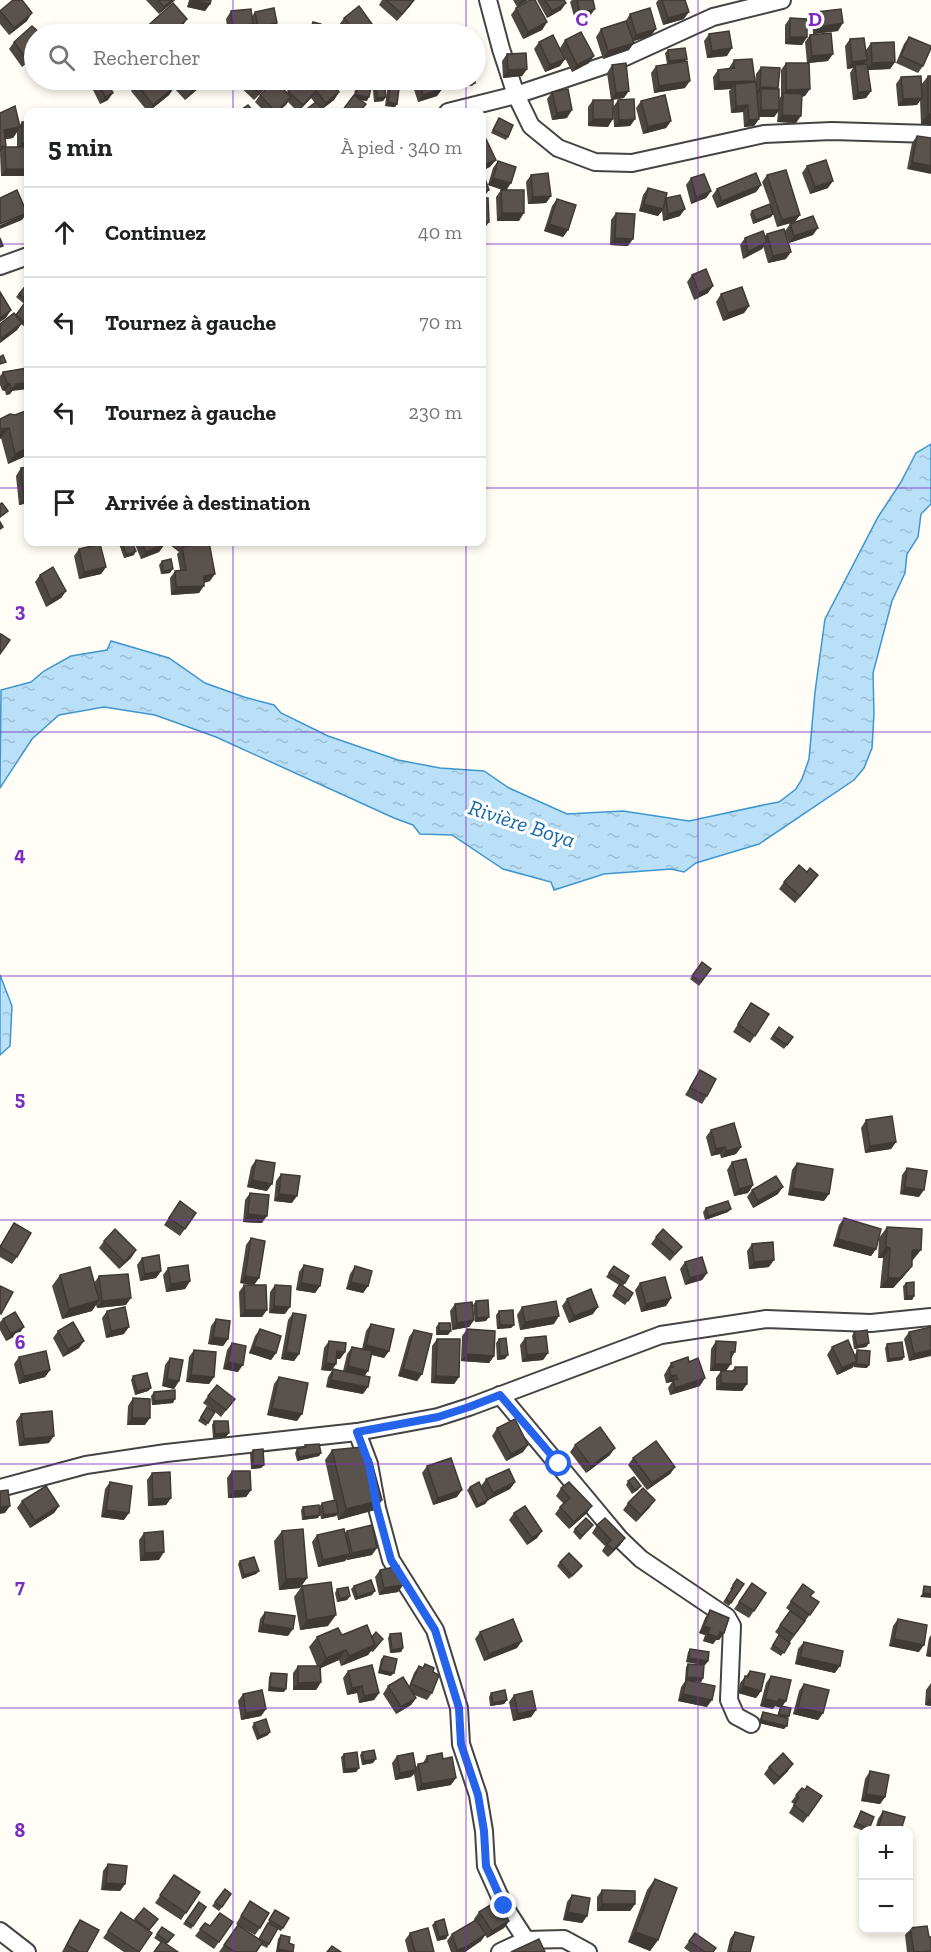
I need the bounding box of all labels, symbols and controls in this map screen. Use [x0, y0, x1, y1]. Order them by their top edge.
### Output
text: C [576, 7, 589, 31]
text: D [808, 7, 822, 31]
search box [24, 24, 486, 90]
icon: search [45, 41, 78, 74]
text: Rechercher [93, 44, 201, 71]
text: 5 min [48, 131, 112, 163]
text: À pied · 340 m [341, 135, 462, 159]
icon: ahead [48, 216, 81, 249]
text: Continuez [105, 219, 206, 246]
text: 40 m [418, 220, 462, 244]
icon: left [48, 306, 81, 339]
text: Tournez à gauche [105, 309, 276, 336]
text: 70 m [419, 310, 462, 334]
icon: left [48, 396, 81, 429]
text: Tournez à gauche [105, 399, 276, 426]
text: 230 m [409, 400, 462, 424]
icon: arrive [48, 486, 81, 519]
text: Arrivée à destination [105, 489, 310, 516]
text: 3 [15, 598, 26, 622]
water label: Rivière Boya [465, 794, 579, 853]
text: 4 [14, 842, 26, 866]
text: 5 [15, 1086, 25, 1110]
text: 6 [15, 1330, 26, 1354]
route start [545, 1450, 571, 1476]
text: 7 [15, 1574, 25, 1598]
text: 8 [15, 1818, 26, 1842]
map controls [859, 1826, 913, 1934]
button: + [859, 1826, 913, 1880]
button: − [859, 1880, 913, 1934]
route end [490, 1892, 516, 1918]

